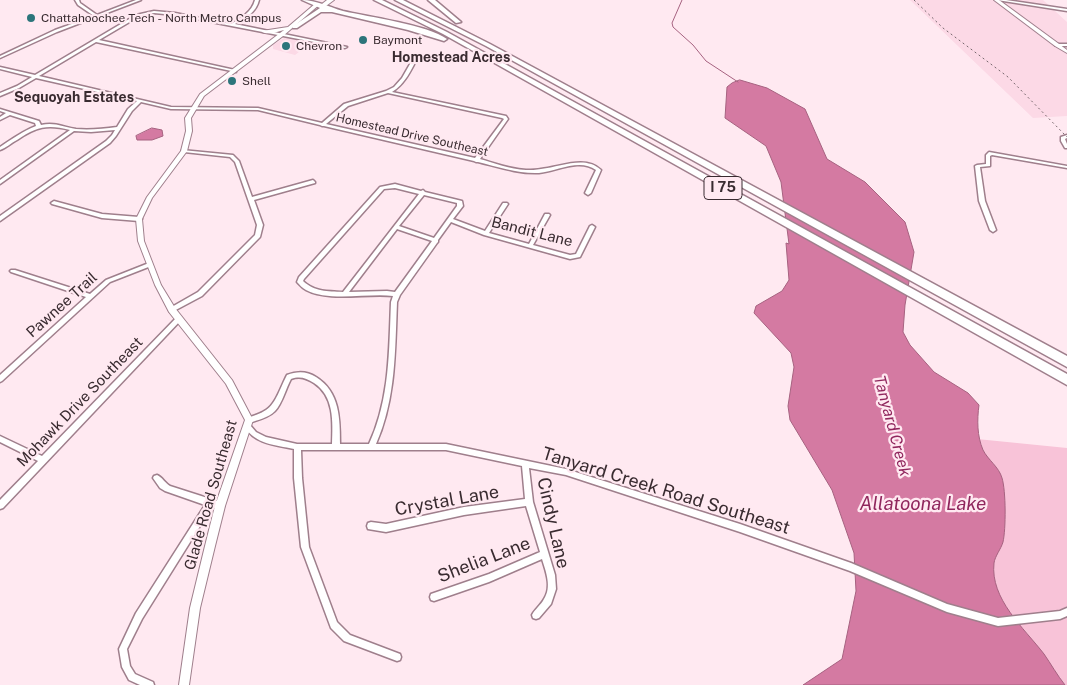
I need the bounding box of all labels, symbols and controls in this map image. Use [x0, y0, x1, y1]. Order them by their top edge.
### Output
place label: Chattahoochee Tech - North Metro Campus [41, 11, 281, 25]
marker: Chattahoochee Tech - North Metro Campus [25, 12, 37, 24]
place label: Baymont [373, 33, 422, 47]
marker: Baymont [357, 34, 369, 46]
place label: Chevron [296, 39, 342, 53]
marker: Chevron [280, 40, 292, 52]
district label: Homestead Acres [392, 50, 510, 66]
place label: Shell [242, 74, 271, 88]
marker: Shell [226, 75, 238, 87]
district label: Sequoyah Estates [14, 90, 134, 106]
street label: Homestead Drive Southeast [334, 110, 490, 160]
road number: I 75 [704, 177, 742, 200]
street label: Bandit Lane [490, 213, 574, 251]
street label: Pawnee Trail [23, 269, 101, 341]
street label: Mohawk Drive Southeast [13, 333, 147, 471]
water label: Tanyard Creek [869, 374, 915, 478]
street label: Glade Road Southeast [181, 418, 241, 572]
street label: Tanyard Creek Road Southeast [539, 443, 793, 539]
street label: Cindy Lane [532, 475, 574, 571]
street label: Crystal Lane [393, 481, 501, 521]
water label: Allatoona Lake [860, 493, 986, 515]
street label: Shelia Lane [435, 532, 533, 588]

